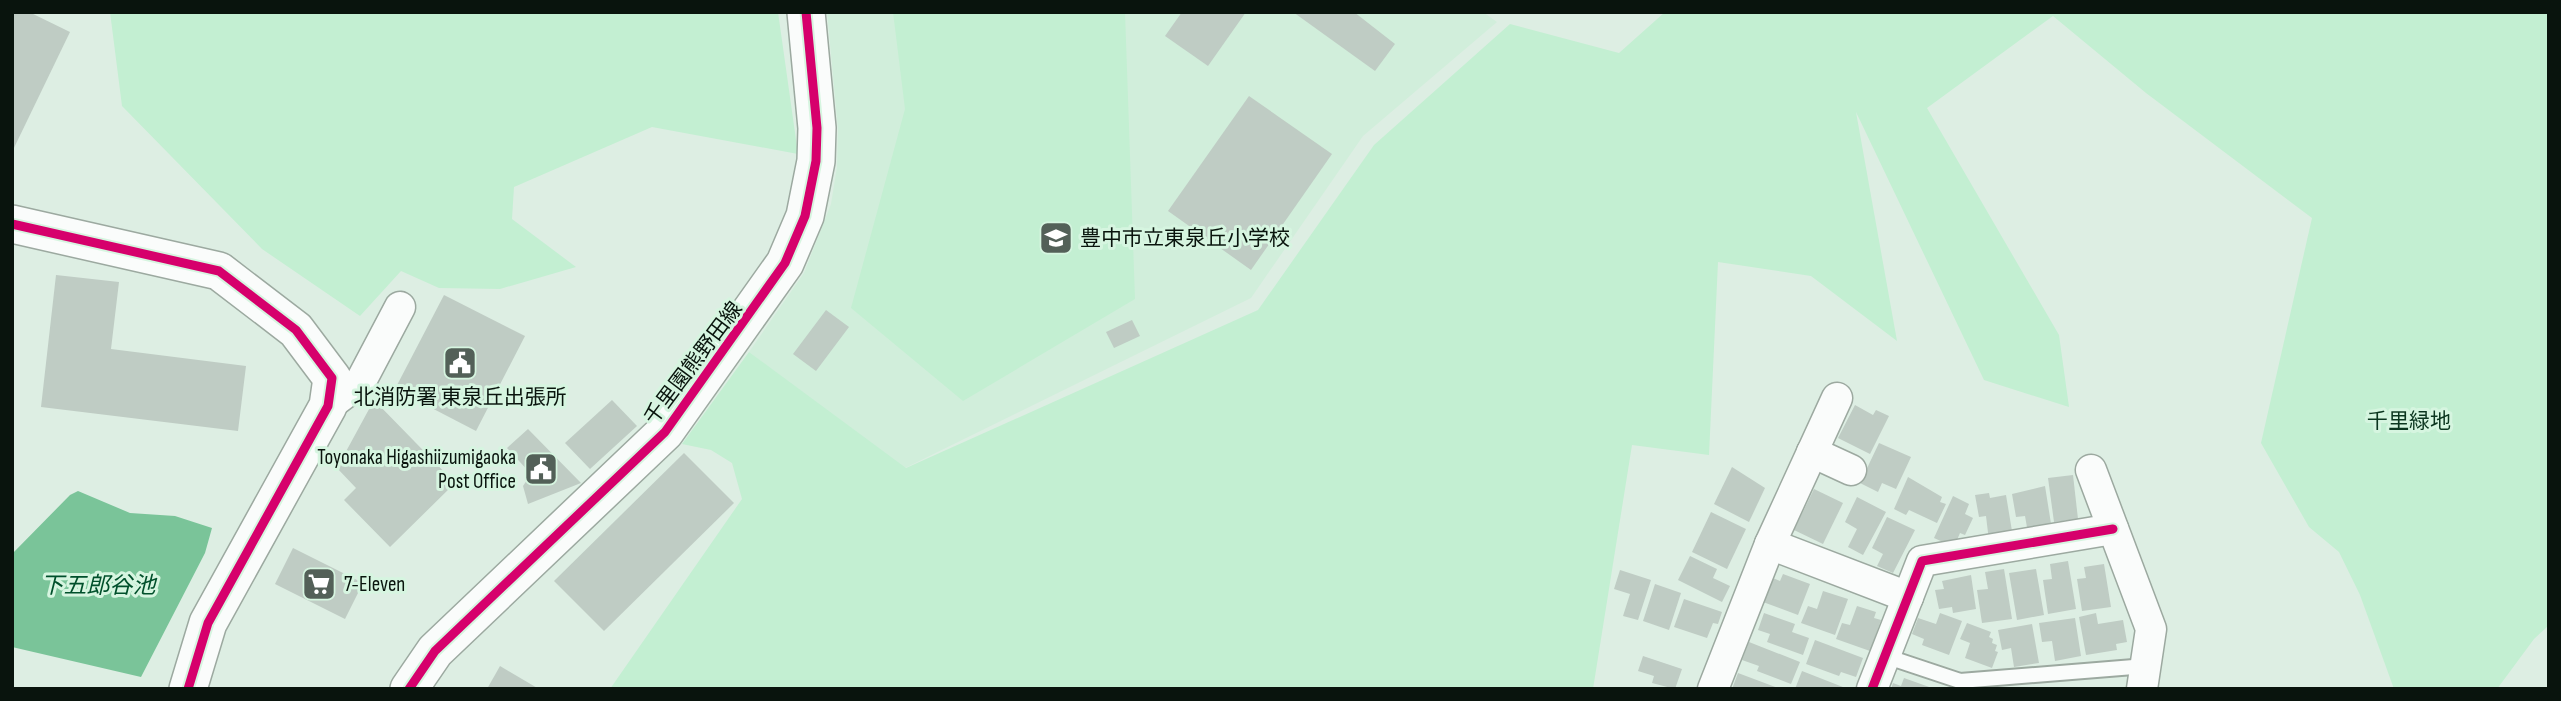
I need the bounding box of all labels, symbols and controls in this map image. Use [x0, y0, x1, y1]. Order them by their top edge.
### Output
school or university icon: 豊中市立東泉丘小学校 [1037, 219, 1075, 257]
place label: 豊中市立東泉丘小学校 [1080, 226, 1290, 251]
street label: 千里園熊野田線 [639, 297, 748, 430]
public building icon: 北消防署 東泉丘出張所 [441, 344, 479, 382]
place label: 北消防署 東泉丘出張所 [353, 385, 567, 410]
park label: 千里緑地 [2367, 409, 2451, 434]
place label: Toyonaka Higashiizumigaoka Post Office [317, 445, 516, 494]
public building icon: Toyonaka Higashiizumigaoka Post Office [522, 450, 560, 488]
supermarket icon: 7-Eleven [300, 565, 338, 603]
water label: 下五郎谷池 [41, 572, 158, 600]
place label: 7-Eleven [344, 572, 405, 597]

